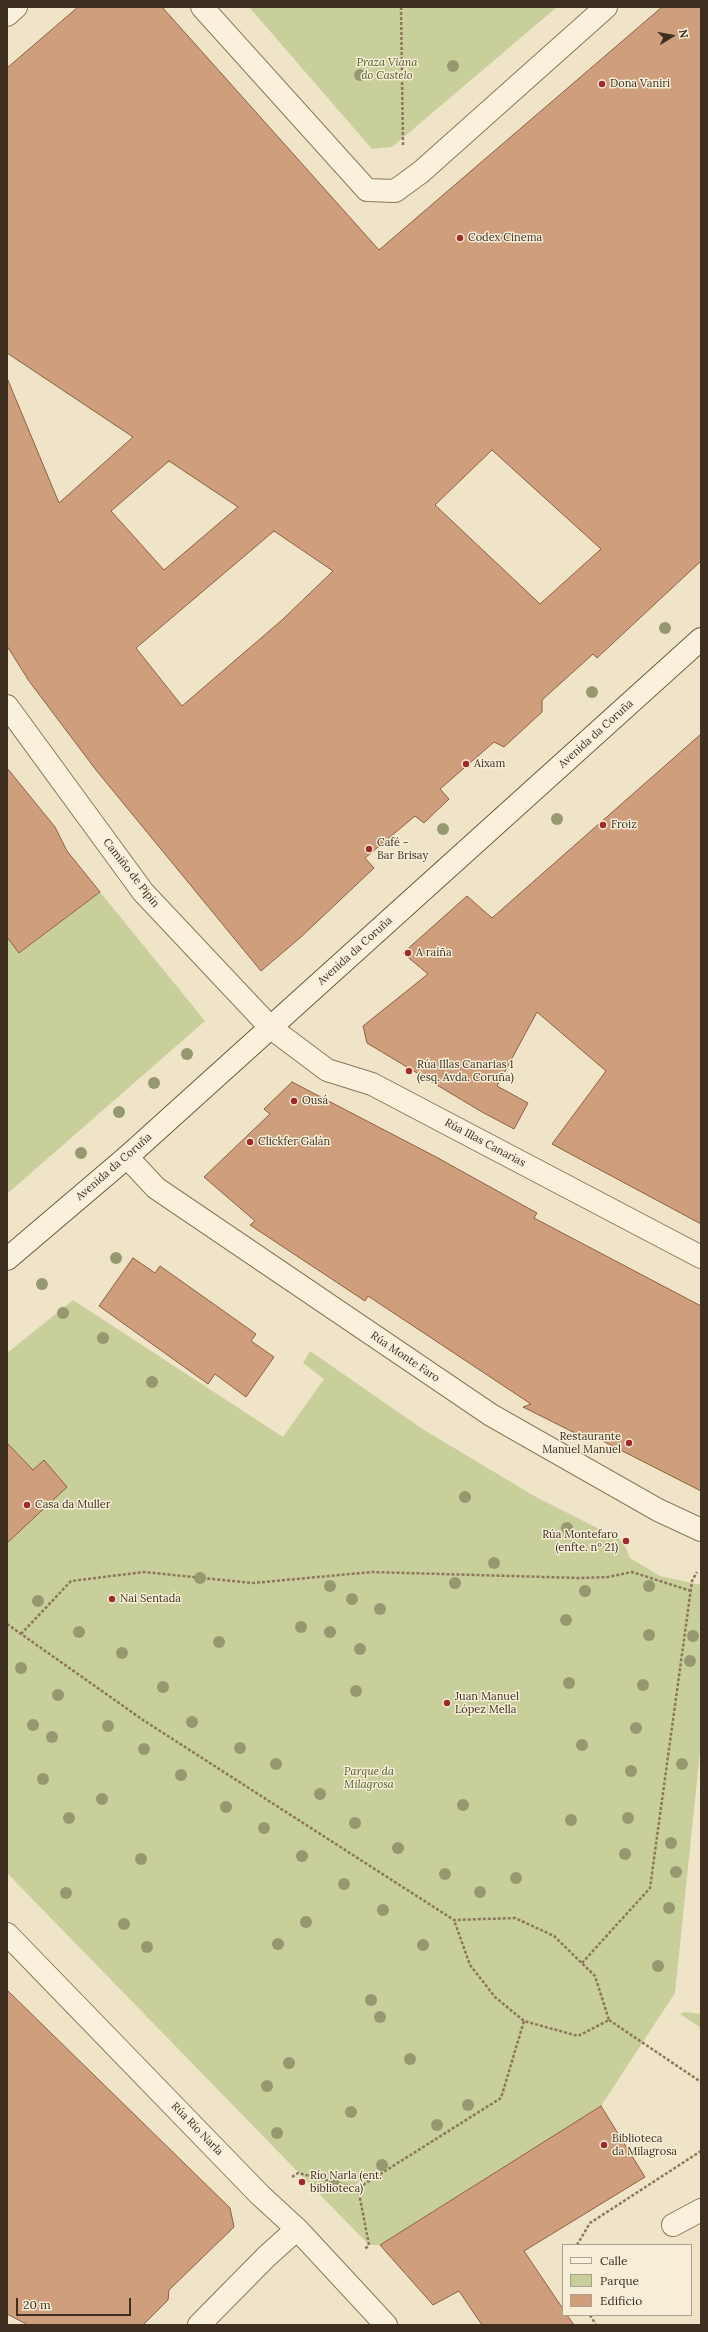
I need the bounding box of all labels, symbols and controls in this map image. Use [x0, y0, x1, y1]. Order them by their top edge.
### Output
north arrow [652, 16, 692, 56]
text: N [676, 28, 691, 39]
park label: Praza Viana do Castelo [356, 56, 418, 82]
place label: Dona Vaniri [610, 77, 670, 91]
marker: Dona Vaniri [597, 79, 607, 89]
place label: Codex Cinema [468, 231, 542, 245]
marker: Codex Cinema [455, 233, 465, 243]
street label: Avenida da Coruña [556, 697, 636, 771]
place label: Aixam [474, 757, 505, 771]
marker: Aixam [461, 759, 471, 769]
place label: Froiz [611, 818, 637, 832]
marker: Froiz [598, 820, 608, 830]
street label: Camiño de Pipín [100, 836, 162, 910]
place label: Café - Bar Brisay [377, 836, 428, 862]
marker: Café - Bar Brisay [364, 844, 374, 854]
street label: Avenida da Coruña [315, 914, 395, 988]
place label: A raíña [416, 946, 452, 960]
marker: A raíña [403, 948, 413, 958]
place label: Rúa Illas Canarias 1 (esq. Avda. Coruña) [417, 1058, 514, 1084]
marker: Rúa Illas Canarias 1 (esq. Avda. Coruña) [404, 1066, 414, 1076]
place label: Ousá [302, 1094, 328, 1108]
marker: Ousá [289, 1096, 299, 1106]
street label: Rúa Illas Canarias [442, 1116, 528, 1170]
street label: Avenida da Coruña [73, 1131, 155, 1203]
place label: Clickfer Galán [258, 1135, 330, 1149]
marker: Clickfer Galán [245, 1137, 255, 1147]
street label: Rúa Monte Faro [368, 1329, 442, 1385]
place label: Restaurante Manuel Manuel [542, 1430, 621, 1456]
marker: Restaurante Manuel Manuel [624, 1438, 634, 1448]
place label: Casa da Muller [35, 1498, 111, 1512]
marker: Casa da Muller [22, 1500, 32, 1510]
place label: Rúa Montefaro (enfte. nº 21) [542, 1528, 618, 1554]
marker: Rúa Montefaro (enfte. nº 21) [621, 1536, 631, 1546]
place label: Nai Sentada [120, 1592, 181, 1606]
marker: Nai Sentada [107, 1594, 117, 1604]
place label: Juan Manuel López Mella [455, 1690, 519, 1716]
marker: Juan Manuel López Mella [442, 1698, 452, 1708]
park label: Parque da Milagrosa [344, 1765, 394, 1791]
street label: Rúa Río Narla [168, 2100, 226, 2158]
place label: Biblioteca da Milagrosa [612, 2132, 677, 2158]
marker: Biblioteca da Milagrosa [599, 2140, 609, 2150]
place label: Río Narla (ent. biblioteca) [310, 2169, 382, 2195]
marker: Río Narla (ent. biblioteca) [297, 2177, 307, 2187]
legend [562, 2244, 692, 2316]
text: Calle [600, 2253, 628, 2268]
text: Parque [600, 2273, 639, 2288]
scale bar [18, 2290, 133, 2316]
text: Edificio [600, 2293, 642, 2308]
text: 20 m [23, 2297, 51, 2312]

